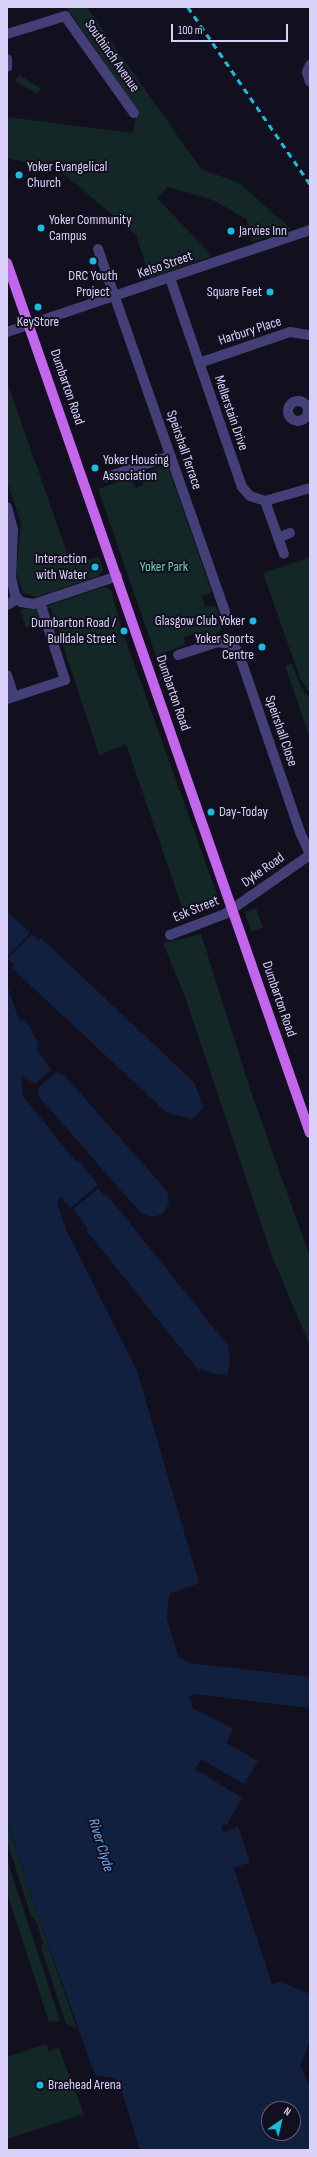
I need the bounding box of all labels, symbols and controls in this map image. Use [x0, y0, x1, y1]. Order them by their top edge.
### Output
scale bar [173, 16, 290, 42]
street label: Southinch Avenue [81, 17, 143, 95]
text: 100 m [178, 23, 203, 38]
place label: Yoker Evangelical Church [27, 159, 107, 192]
marker: Yoker Evangelical Church [14, 170, 24, 180]
place label: Yoker Community Campus [49, 212, 132, 244]
marker: Yoker Community Campus [36, 223, 46, 233]
place label: Jarvies Inn [239, 223, 287, 239]
marker: Jarvies Inn [226, 226, 236, 236]
street label: Kelso Street [135, 248, 195, 282]
marker: DRC Youth Project [88, 256, 98, 266]
place label: DRC Youth Project [68, 268, 118, 300]
place label: Square Feet [207, 284, 262, 300]
marker: Square Feet [265, 287, 275, 297]
marker: KeyStore [33, 302, 43, 312]
street label: Harbury Place [216, 313, 284, 349]
place label: KeyStore [17, 314, 59, 330]
street label: Dumbarton Road [46, 347, 88, 427]
street label: Mellerstain Drive [210, 373, 252, 453]
street label: Speirshall Terrace [163, 408, 205, 492]
place label: Yoker Housing Association [103, 452, 169, 484]
marker: Yoker Housing Association [90, 463, 100, 473]
place label: Interaction with Water [35, 551, 87, 584]
park label: Yoker Park [140, 559, 188, 575]
marker: Interaction with Water [90, 562, 100, 572]
place label: Glasgow Club Yoker [155, 613, 245, 629]
place label: Dumbarton Road / Bulldale Street [31, 615, 116, 648]
marker: Glasgow Club Yoker [248, 616, 258, 626]
marker: Dumbarton Road / Bulldale Street [119, 626, 129, 636]
place label: Yoker Sports Centre [195, 631, 254, 664]
marker: Yoker Sports Centre [257, 642, 267, 652]
street label: Dumbarton Road [152, 653, 194, 733]
street label: Speirshall Close [261, 694, 301, 768]
place label: Day-Today [219, 804, 268, 820]
marker: Day-Today [206, 807, 216, 817]
street label: Dyke Road [238, 849, 288, 891]
street label: Esk Street [171, 892, 221, 926]
street label: Dumbarton Road [258, 959, 300, 1039]
water label: River Clyde [84, 1816, 118, 1874]
place label: Braehead Arena [48, 2077, 121, 2093]
marker: Braehead Arena [35, 2080, 45, 2090]
north arrow [261, 2101, 301, 2141]
text: N [281, 2104, 294, 2118]

